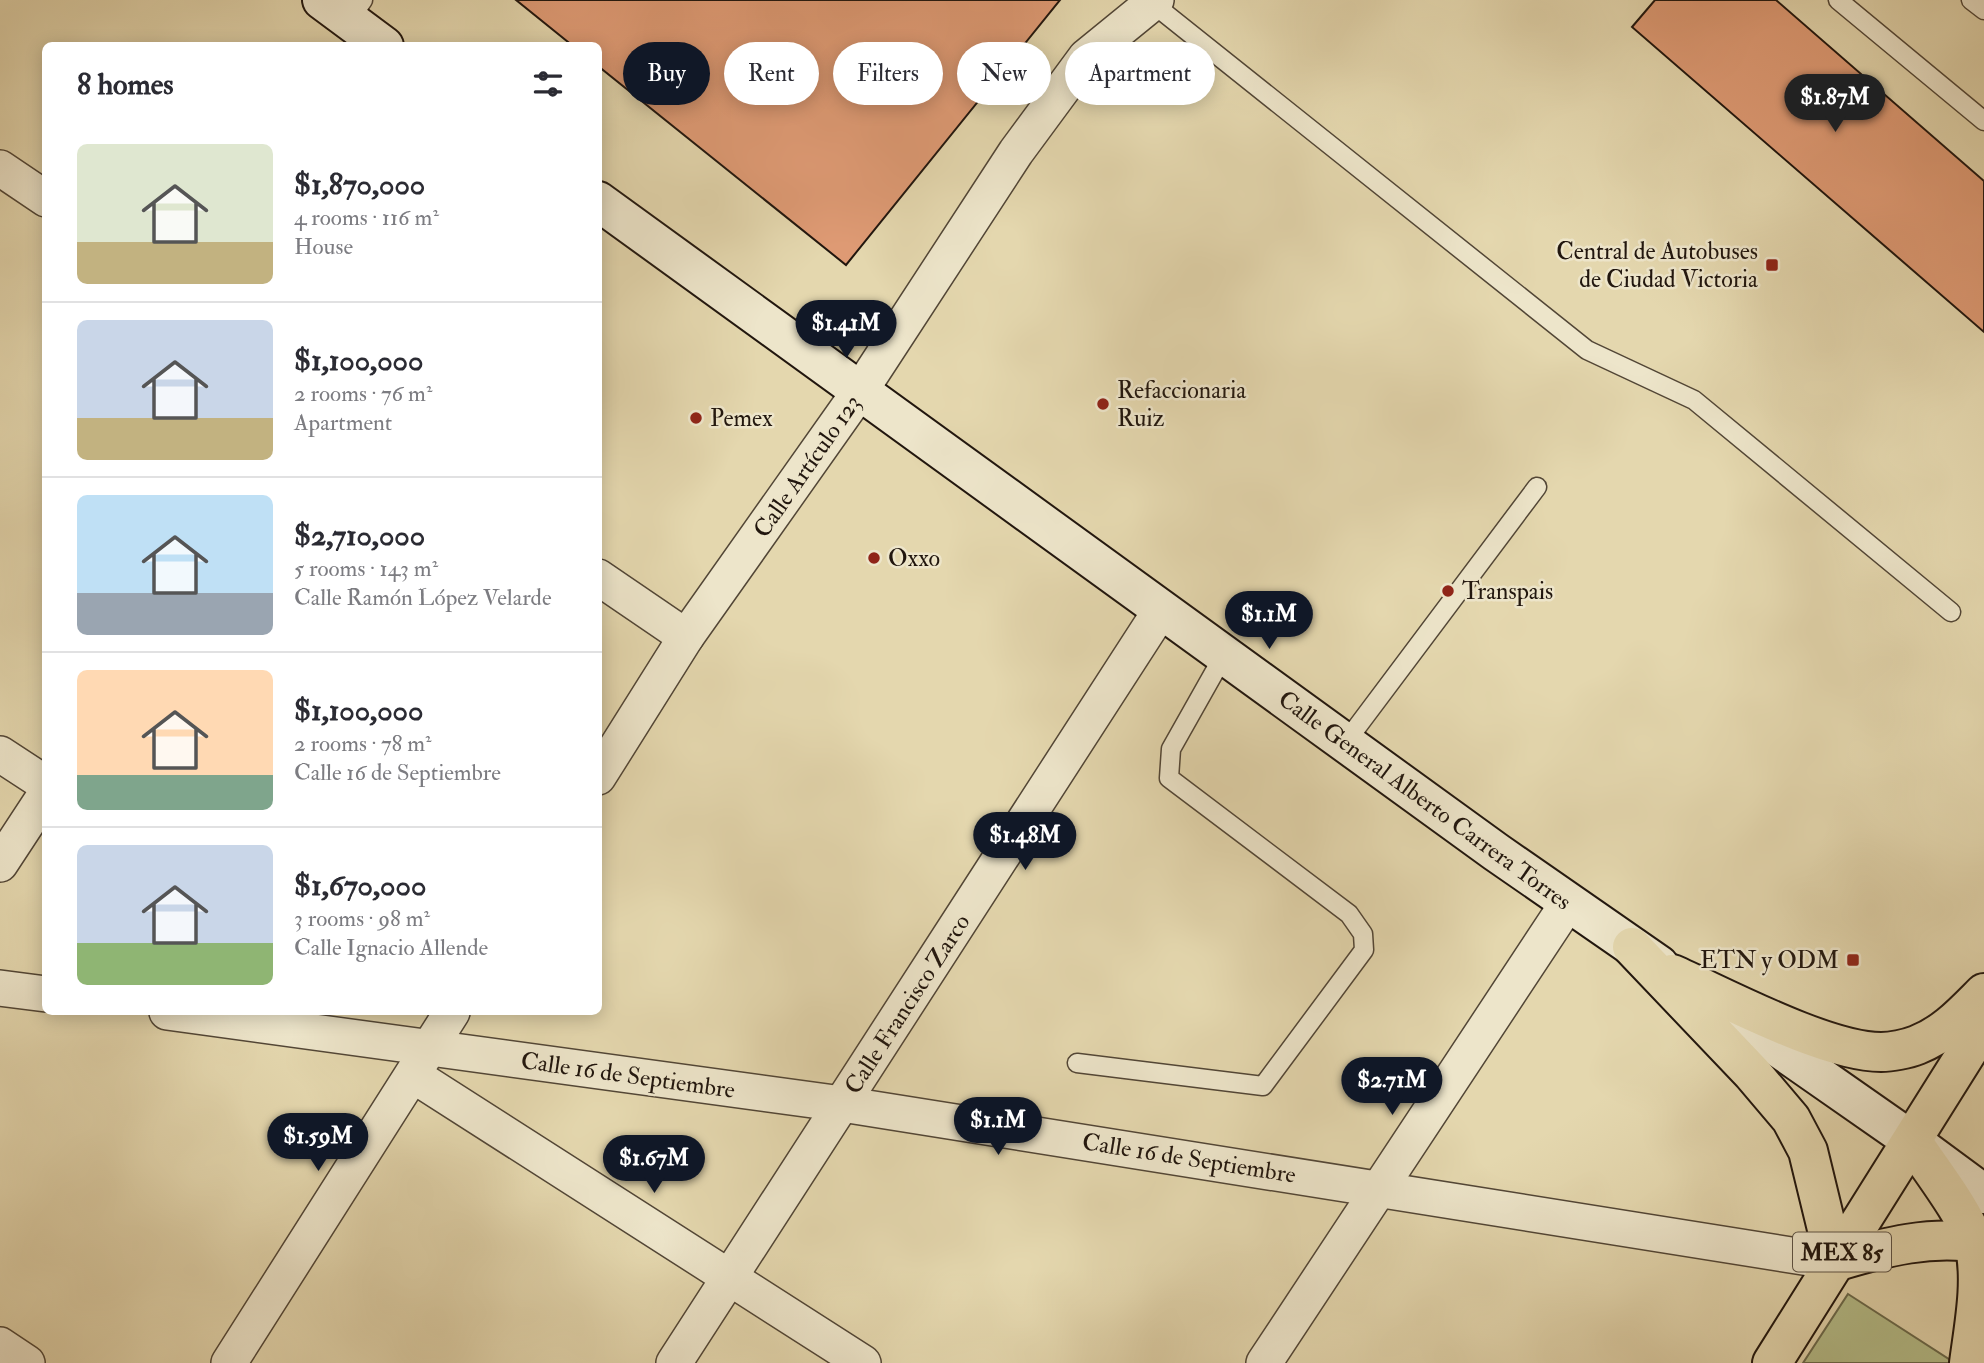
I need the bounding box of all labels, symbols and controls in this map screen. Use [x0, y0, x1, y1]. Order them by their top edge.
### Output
chip: Buy [623, 42, 710, 105]
chip: Rent [724, 42, 819, 105]
chip: Filters [833, 42, 943, 105]
chip: New [957, 42, 1051, 105]
chip: Apartment [1065, 42, 1215, 105]
icon: filters [529, 65, 567, 103]
text: 8 homes [77, 66, 174, 103]
pin: $1.87M [1778, 74, 1892, 134]
text: $1.87M [1800, 82, 1870, 111]
text: $1,870,000 [294, 166, 425, 203]
icon: home [133, 172, 217, 256]
text: 4 rooms · 116 m² [294, 203, 439, 232]
text: House [294, 232, 353, 261]
place label: Central de Autobuses de Ciudad Victoria [1556, 236, 1759, 295]
marker: Central de Autobuses de Ciudad Victoria [1764, 257, 1780, 273]
pin: $1.41M [789, 300, 903, 360]
text: $1.41M [812, 308, 880, 337]
text: $1,100,000 [294, 342, 423, 379]
icon: home [133, 348, 217, 432]
place label: Refaccionaria Ruiz [1117, 375, 1247, 434]
text: 2 rooms · 76 m² [294, 379, 432, 408]
street label: Calle Artículo 123 [747, 389, 868, 544]
marker: Refaccionaria Ruiz [1095, 396, 1111, 412]
place label: Pemex [710, 403, 773, 434]
text: Apartment [294, 408, 392, 437]
marker: Pemex [688, 410, 704, 426]
text: $2,710,000 [294, 517, 425, 554]
icon: home [133, 523, 217, 607]
place label: Oxxo [888, 543, 940, 574]
marker: Oxxo [866, 550, 882, 566]
text: 5 rooms · 143 m² [294, 554, 438, 583]
place label: Transpais [1462, 576, 1553, 607]
text: Calle Ramón López Velarde [294, 583, 552, 612]
marker: Transpais [1440, 583, 1456, 599]
pin: $1.1M [1220, 592, 1318, 651]
text: $1.1M [1241, 599, 1297, 628]
street label: Calle General Alberto Carrera Torres [1272, 684, 1577, 917]
text: $1,100,000 [294, 692, 423, 729]
icon: home [133, 698, 217, 782]
text: 2 rooms · 78 m² [294, 729, 432, 758]
text: Calle 16 de Septiembre [294, 758, 501, 787]
pin: $1.48M [968, 812, 1082, 872]
text: $1.48M [989, 820, 1061, 849]
text: $1,670,000 [294, 867, 426, 904]
icon: home [133, 873, 217, 957]
text: 3 rooms · 98 m² [294, 904, 430, 933]
street label: Calle Francisco Zarco [838, 908, 977, 1100]
text: Calle Ignacio Allende [294, 933, 488, 962]
place label: ETN y ODM [1700, 945, 1839, 976]
marker: ETN y ODM [1845, 952, 1861, 968]
street label: Calle 16 de Septiembre [519, 1045, 737, 1106]
pin: $2.71M [1335, 1058, 1449, 1117]
text: $2.71M [1357, 1065, 1427, 1094]
pin: $1.1M [949, 1098, 1047, 1157]
text: $1.1M [970, 1105, 1026, 1134]
pin: $1.59M [261, 1114, 375, 1173]
text: $1.59M [283, 1121, 353, 1150]
street label: Calle 16 de Septiembre [1080, 1126, 1298, 1191]
pin: $1.67M [597, 1136, 711, 1195]
text: $1.67M [619, 1143, 689, 1172]
road number: MEX 85 [1793, 1232, 1891, 1272]

